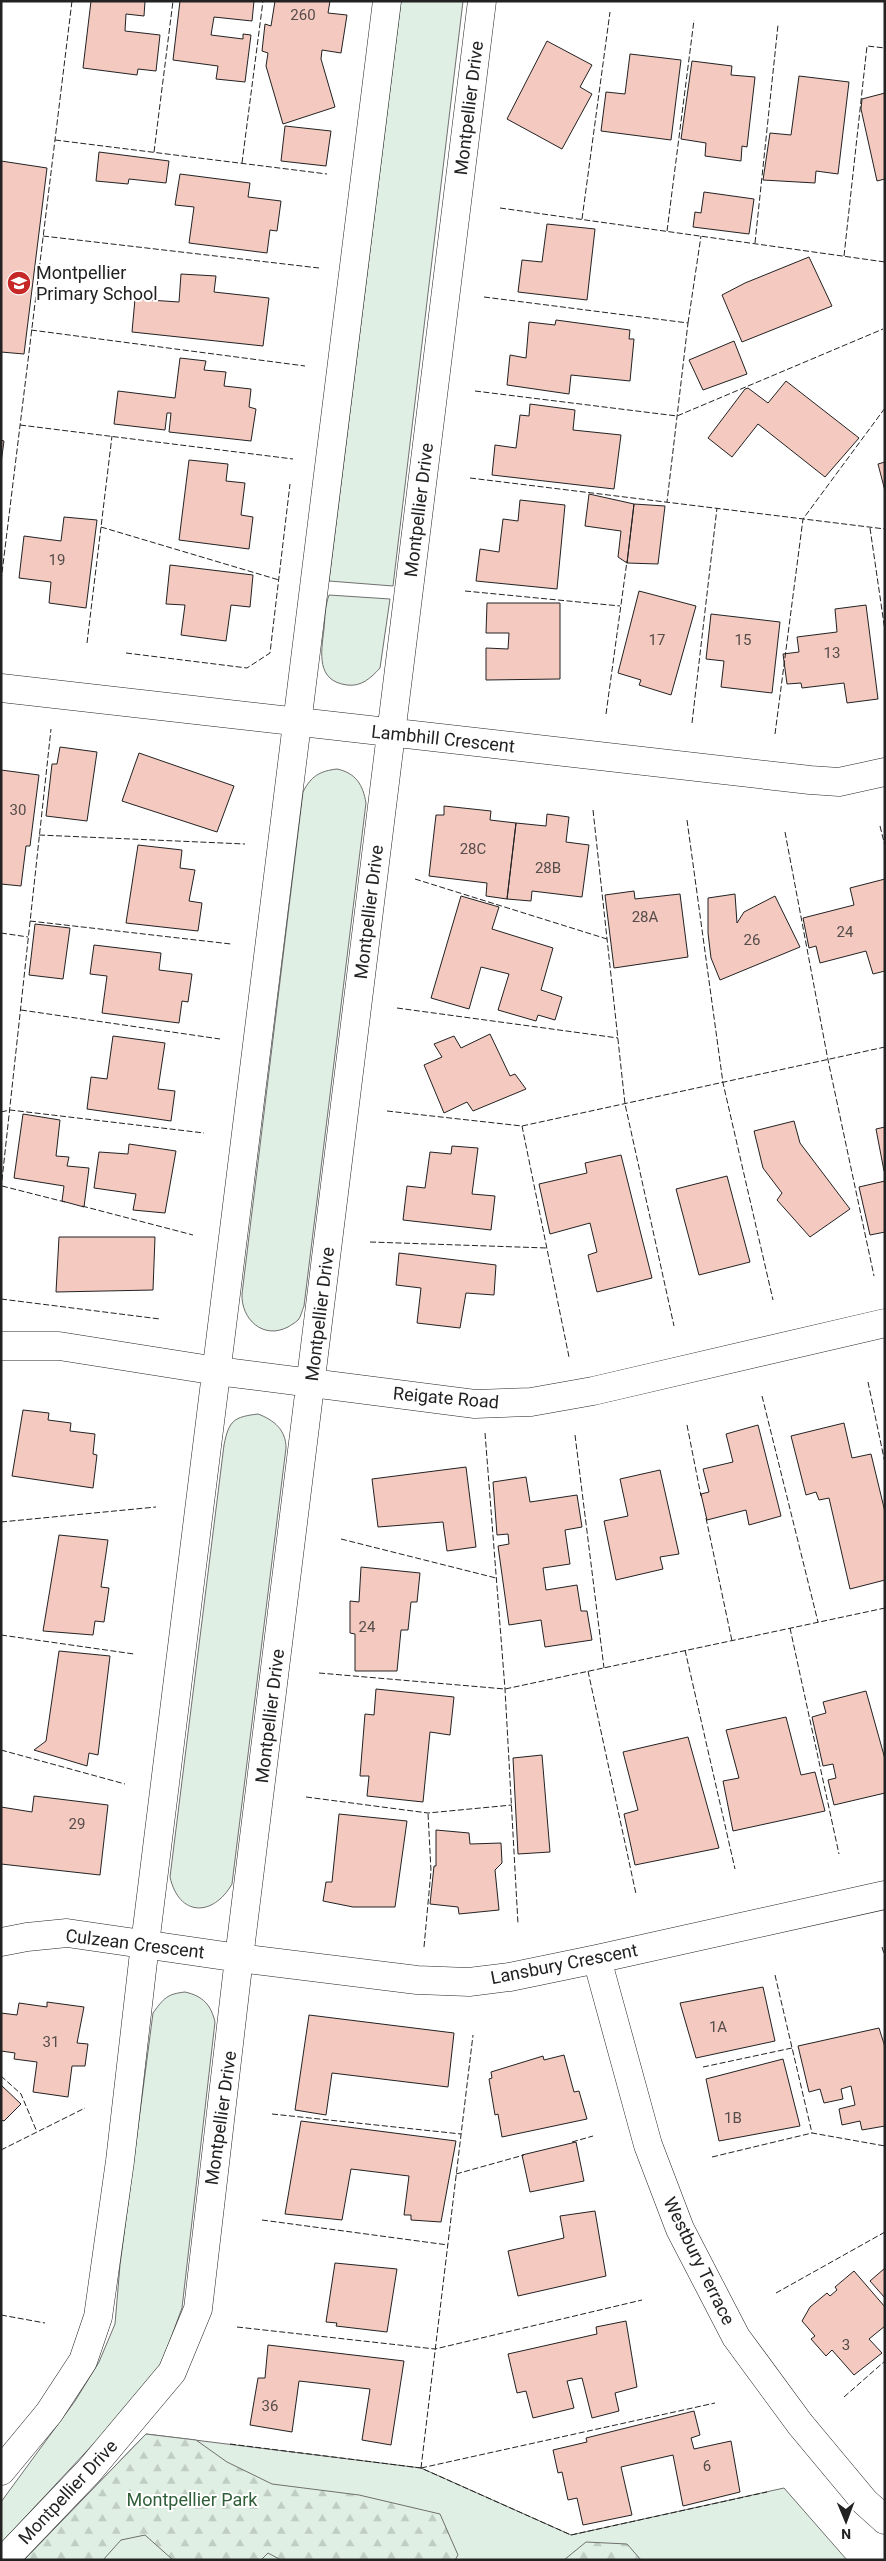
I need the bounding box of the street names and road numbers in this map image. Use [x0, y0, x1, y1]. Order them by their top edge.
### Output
street label: Montpellier Drive [450, 40, 487, 176]
street label: Montpellier Drive [400, 442, 437, 578]
street label: Lambhill Crescent [370, 721, 516, 756]
street label: Montpellier Drive [350, 844, 387, 980]
street label: Montpellier Drive [301, 1246, 338, 1382]
street label: Reigate Road [392, 1382, 500, 1413]
street label: Montpellier Drive [251, 1648, 288, 1784]
street label: Culzean Crescent [64, 1925, 206, 1962]
street label: Lansbury Crescent [489, 1939, 639, 1988]
street label: Montpellier Drive [201, 2050, 240, 2186]
street label: Westbury Terrace [659, 2194, 739, 2328]
street label: Montpellier Drive [14, 2435, 121, 2548]

